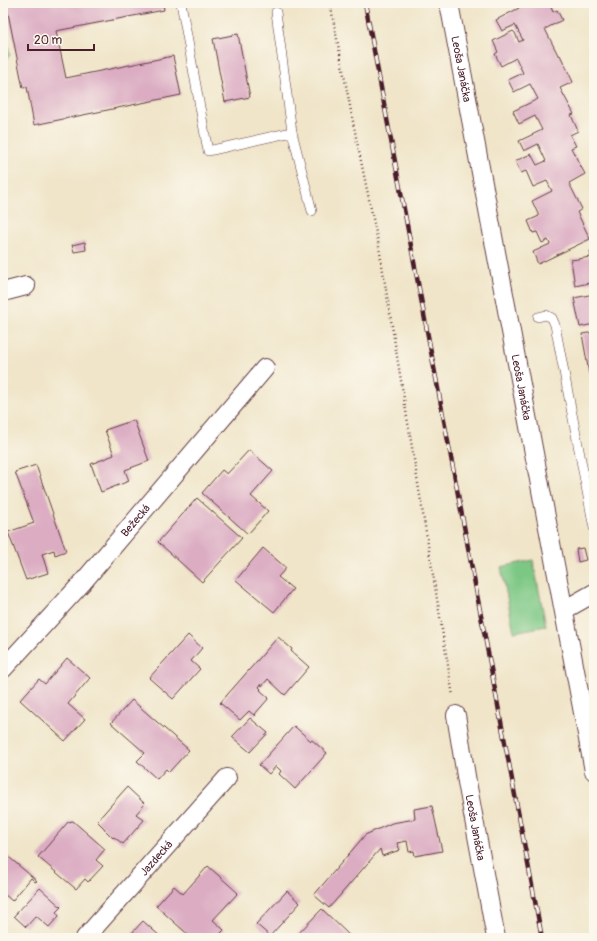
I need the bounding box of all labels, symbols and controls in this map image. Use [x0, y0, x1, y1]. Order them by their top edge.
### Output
scale bar [28, 26, 94, 52]
text: 20 m [34, 33, 63, 48]
street label: Leoša Janáčka [449, 35, 474, 103]
street label: Leoša Janáčka [509, 353, 534, 421]
street label: Bežecká [118, 502, 153, 539]
street label: Leoša Janáčka [463, 793, 488, 861]
street label: Jazdecká [137, 838, 175, 878]

